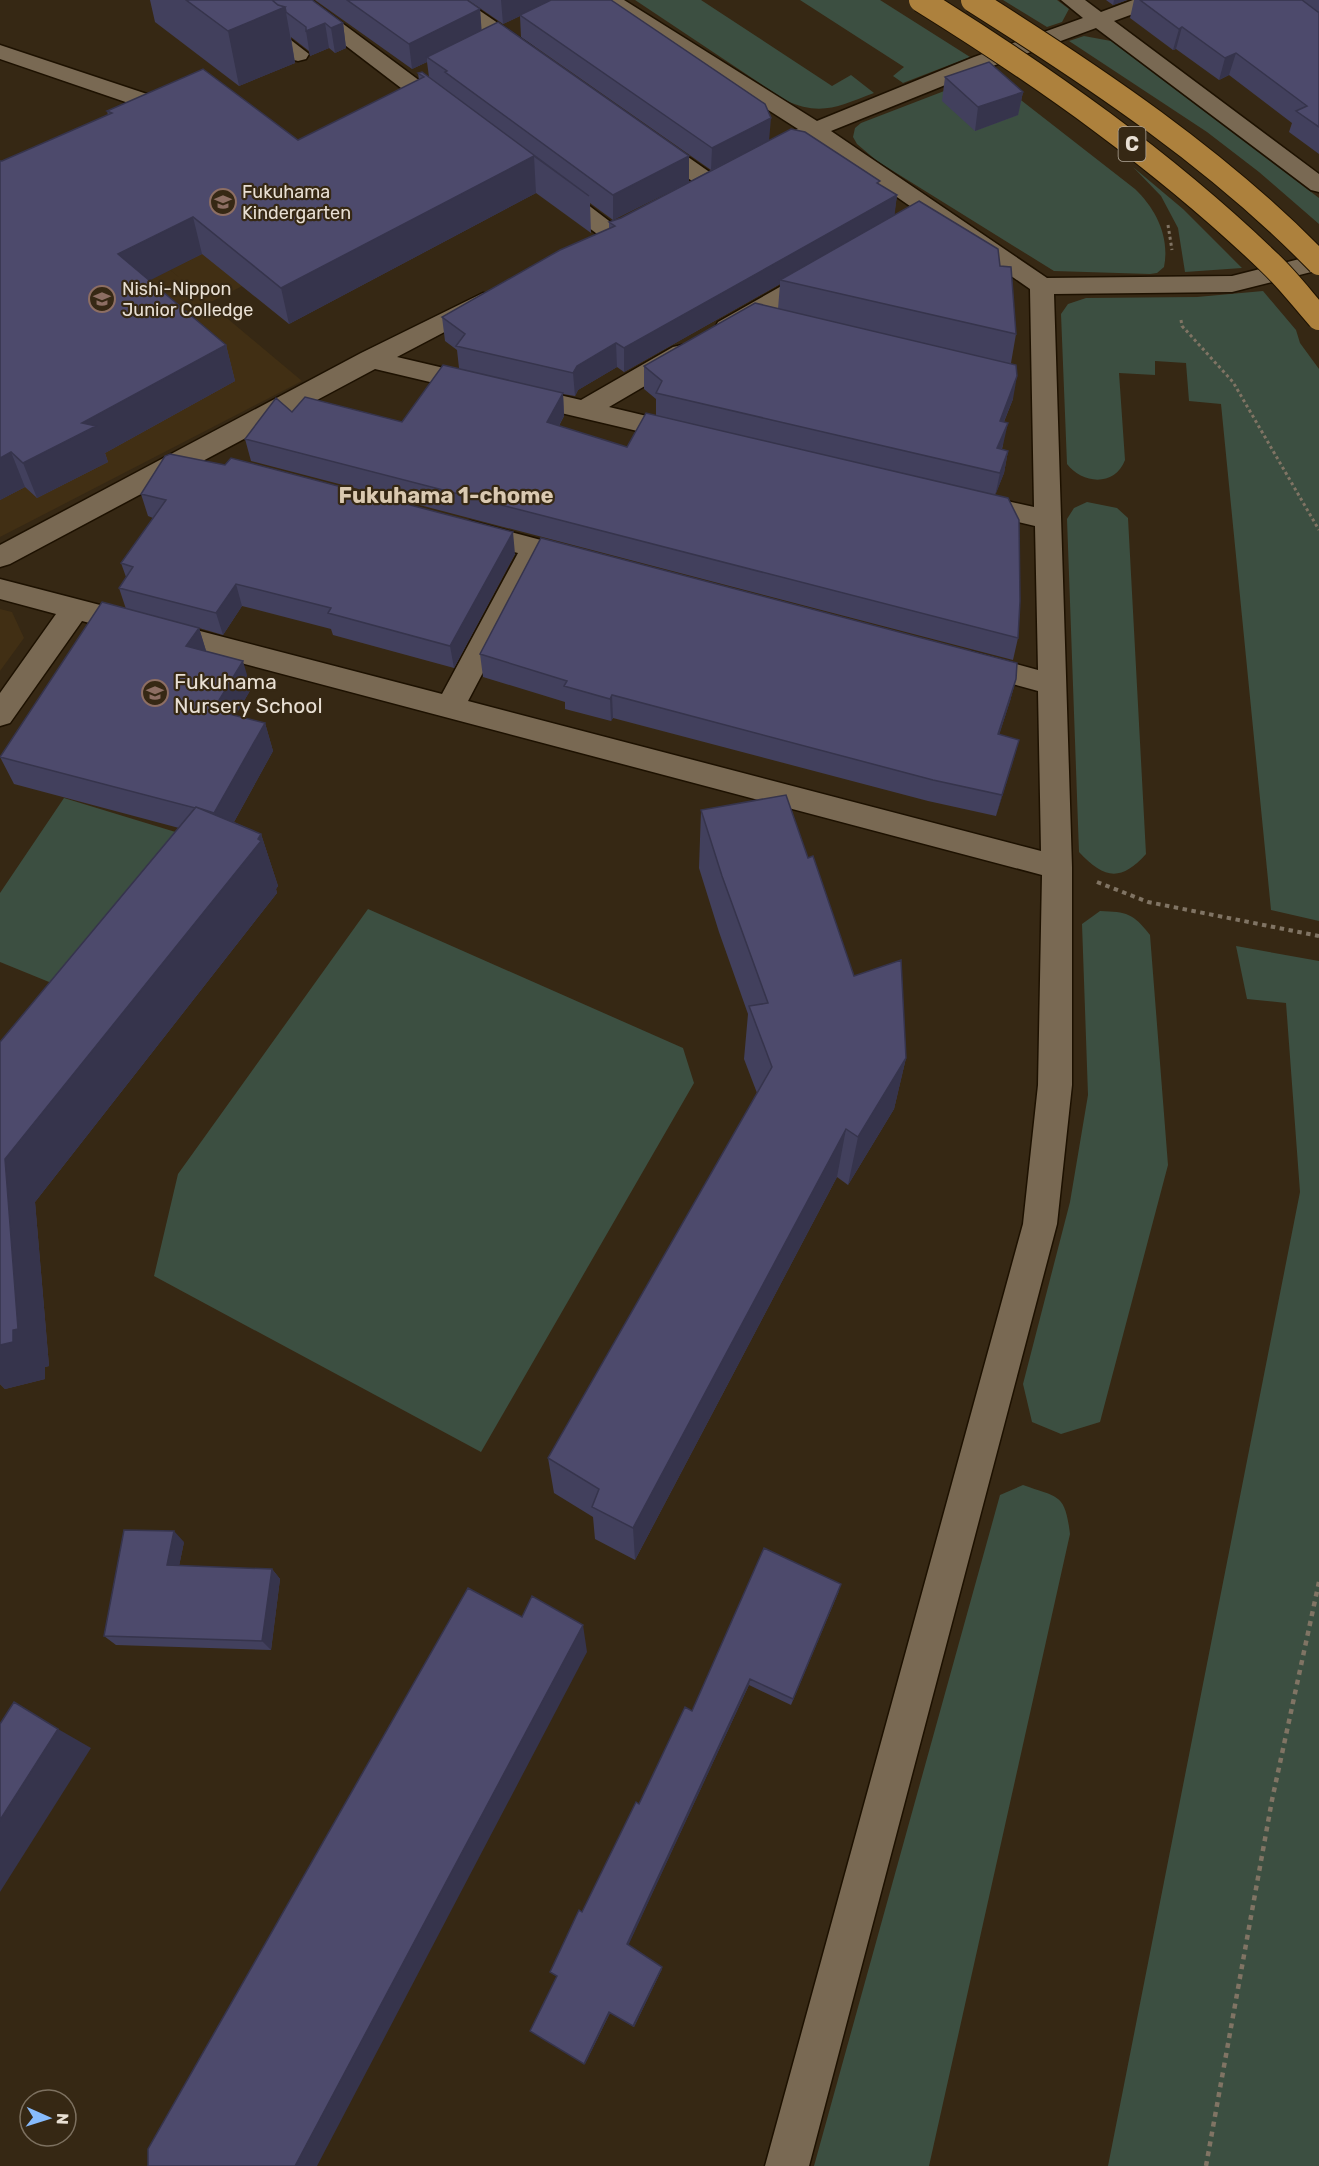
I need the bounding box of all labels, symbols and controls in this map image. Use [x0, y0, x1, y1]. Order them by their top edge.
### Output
road number: C [1118, 127, 1146, 161]
place label: Fukuhama Kindergarten [242, 181, 351, 224]
school or university icon: Fukuhama Kindergarten [208, 187, 238, 217]
place label: Nishi-Nippon Junior Colledge [122, 278, 253, 321]
school or university icon: Nishi-Nippon Junior Colledge [87, 284, 117, 314]
district label: Fukuhama 1-chome [339, 482, 553, 509]
place label: Fukuhama Nursery School [174, 669, 323, 718]
school or university icon: Fukuhama Nursery School [140, 678, 170, 708]
north arrow [18, 2088, 78, 2148]
text: N [53, 2113, 72, 2125]

